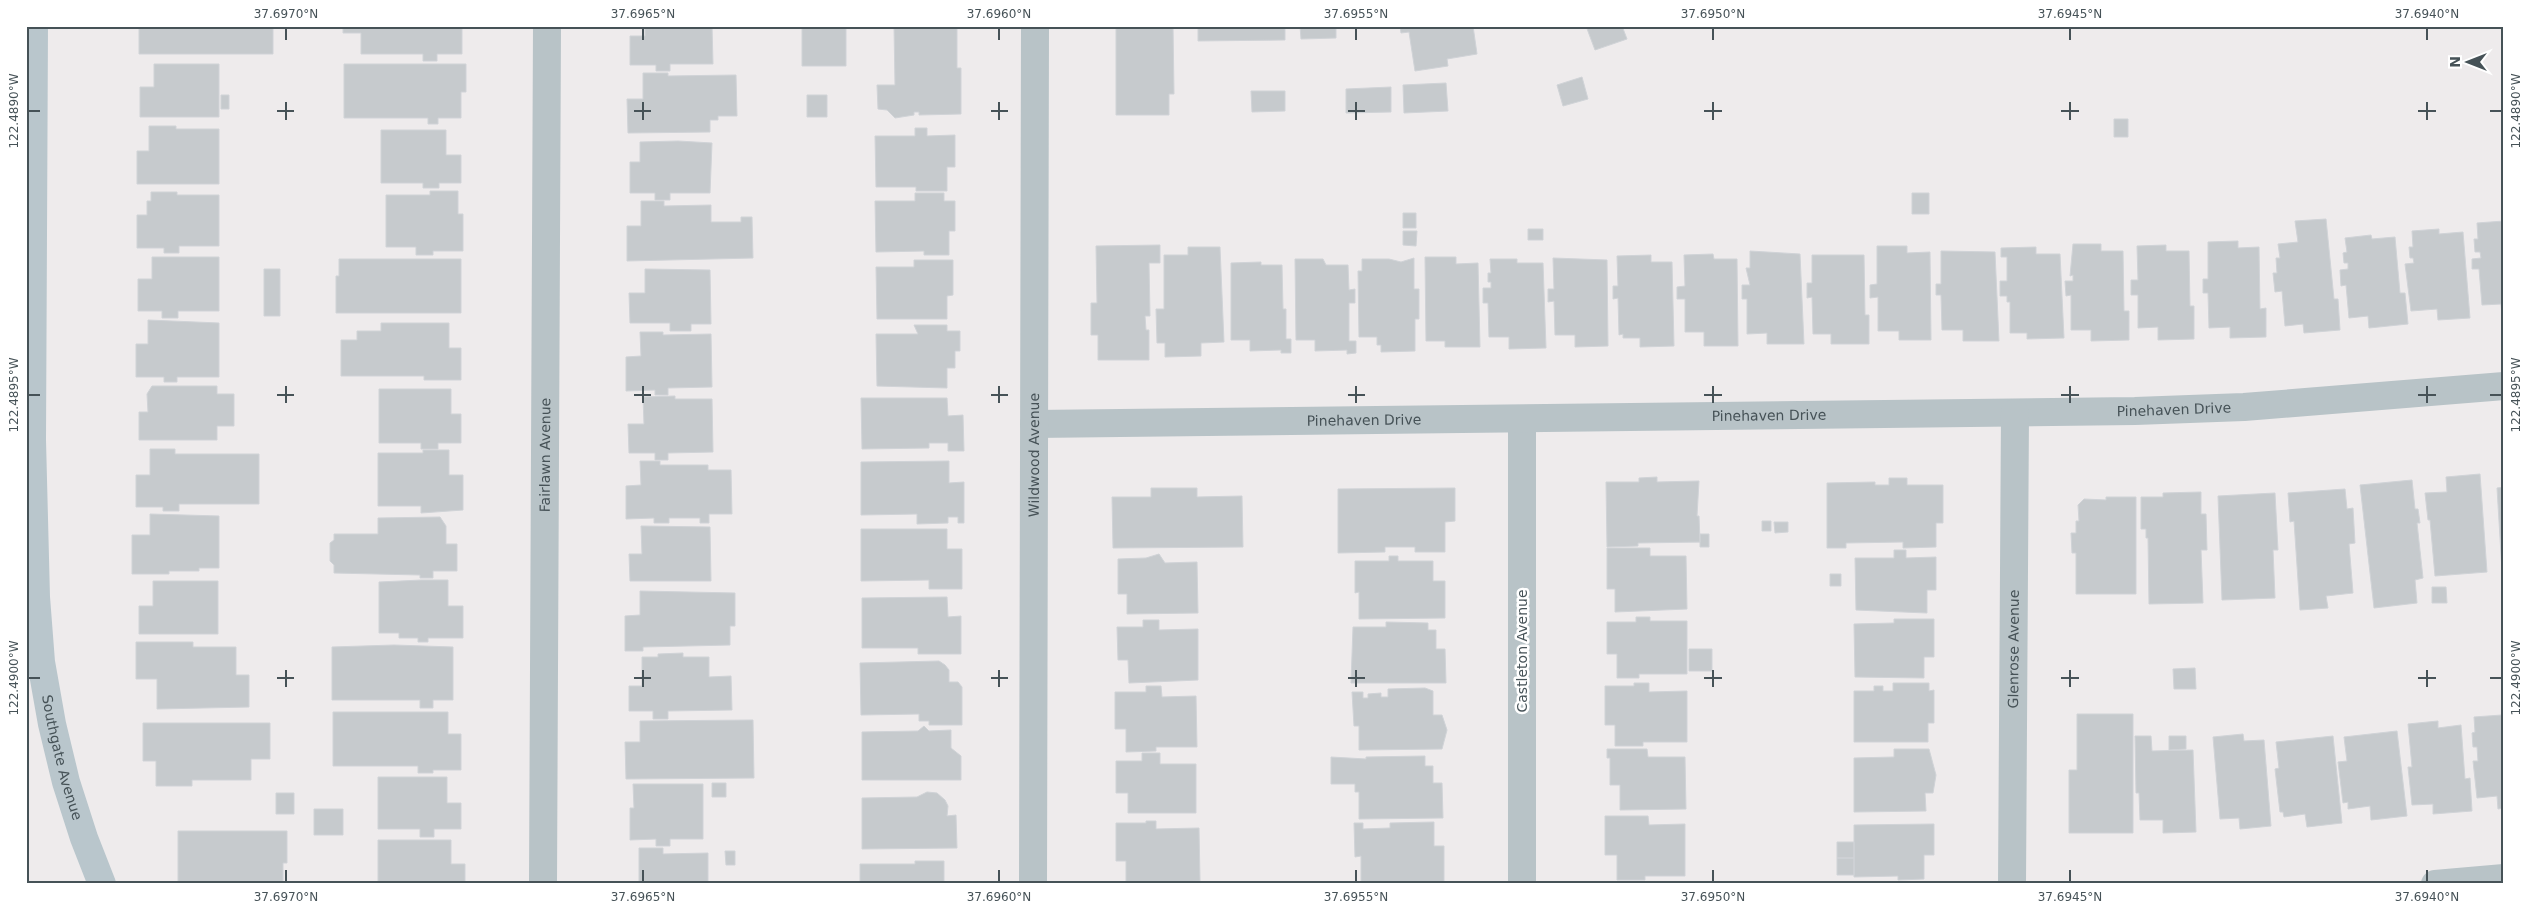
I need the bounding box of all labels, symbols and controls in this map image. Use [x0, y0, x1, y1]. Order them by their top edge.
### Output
text: 37.6970°N [254, 7, 318, 21]
text: 37.6965°N [611, 7, 675, 21]
text: 37.6960°N [967, 7, 1031, 21]
text: 37.6955°N [1324, 7, 1388, 21]
text: 37.6950°N [1681, 7, 1745, 21]
text: 37.6945°N [2038, 7, 2102, 21]
text: 37.6940°N [2395, 7, 2459, 21]
north arrow [2442, 38, 2492, 88]
text: N [2447, 56, 2463, 68]
text: 122.4890°W [7, 73, 21, 149]
text: 122.4890°W [2509, 73, 2523, 149]
text: 122.4895°W [7, 357, 21, 433]
text: 122.4895°W [2509, 357, 2523, 433]
street label: Wildwood Avenue [1026, 393, 1042, 517]
street label: Fairlawn Avenue [537, 398, 553, 512]
street label: Pinehaven Drive [2117, 399, 2231, 419]
street label: Pinehaven Drive [1712, 407, 1826, 424]
street label: Pinehaven Drive [1307, 411, 1421, 429]
street label: Castleton Avenue [1514, 589, 1530, 713]
street label: Glenrose Avenue [2005, 590, 2022, 708]
text: 122.4900°W [7, 640, 21, 716]
text: 122.4900°W [2509, 640, 2523, 716]
street label: Southgate Avenue [39, 693, 86, 822]
text: 37.6970°N [254, 890, 318, 904]
text: 37.6965°N [611, 890, 675, 904]
text: 37.6960°N [967, 890, 1031, 904]
text: 37.6955°N [1324, 890, 1388, 904]
text: 37.6950°N [1681, 890, 1745, 904]
text: 37.6945°N [2038, 890, 2102, 904]
text: 37.6940°N [2395, 890, 2459, 904]

